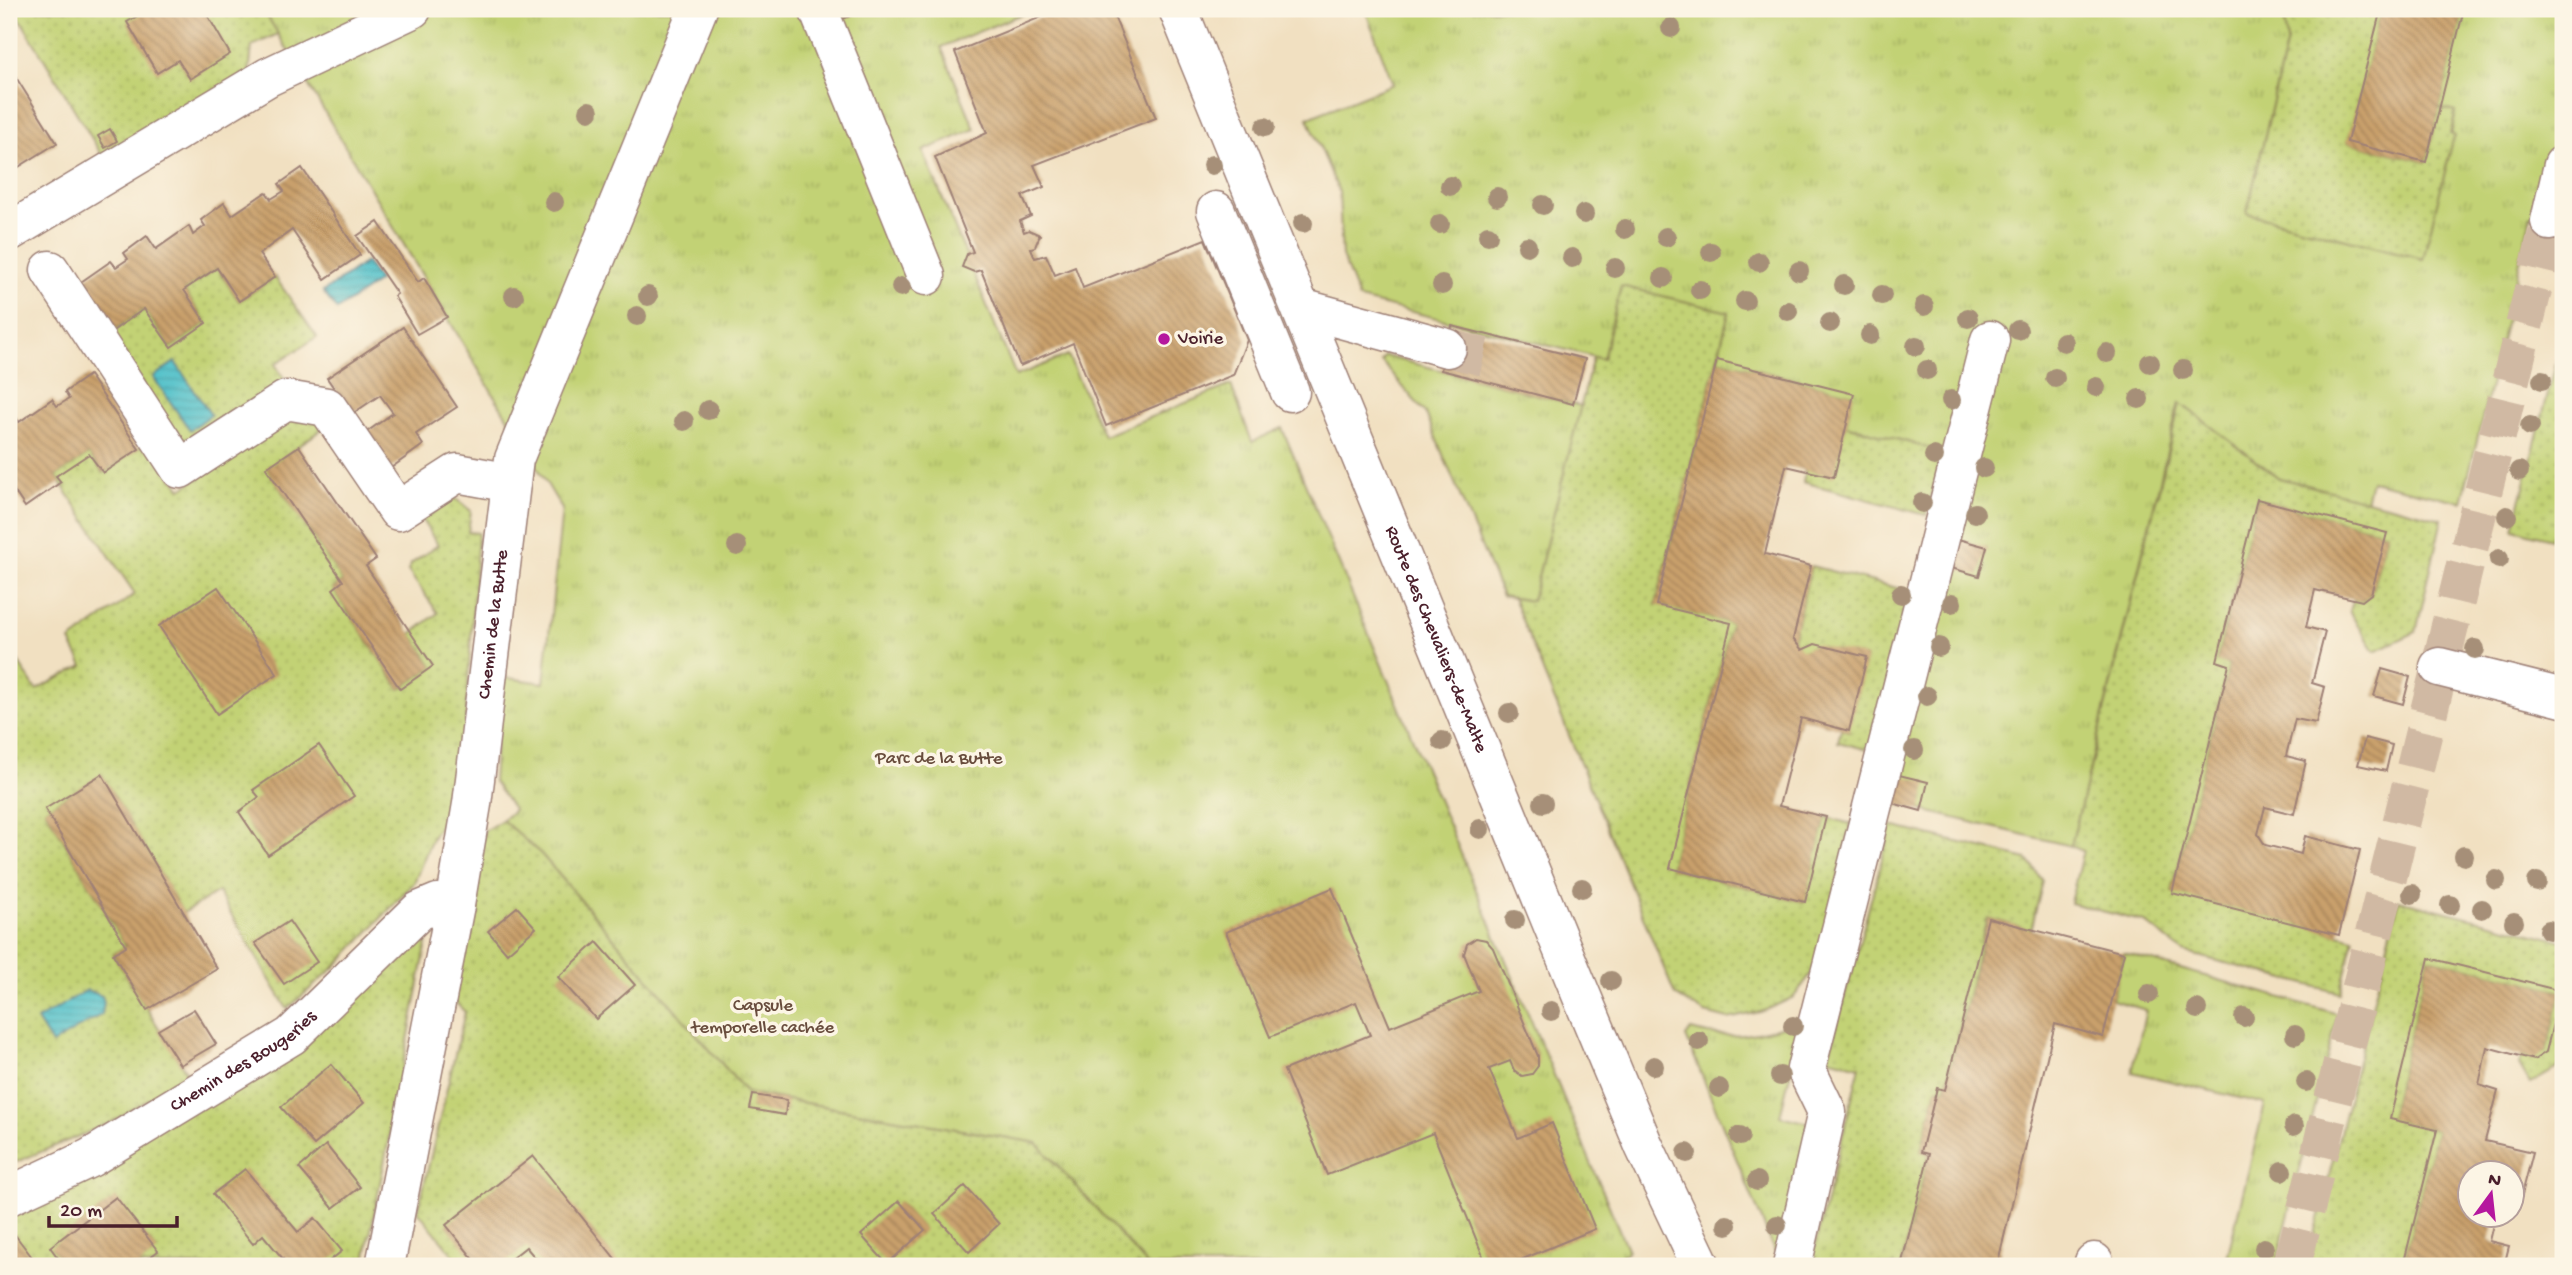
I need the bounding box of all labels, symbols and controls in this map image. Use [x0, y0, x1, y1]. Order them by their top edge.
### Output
place label: Voirie [1177, 328, 1223, 351]
marker: Voirie [1156, 331, 1172, 347]
street label: Route des Chevaliers-de-Malte [1379, 523, 1492, 756]
street label: Chemin de la Butte [473, 548, 514, 700]
park label: Parc de la Butte [874, 748, 1003, 771]
park label: Capsule temporelle cachée [690, 995, 835, 1040]
street label: Chemin des Bougeries [166, 1005, 322, 1118]
north arrow [2456, 1160, 2526, 1230]
text: N [2486, 1168, 2503, 1194]
scale bar [49, 1184, 177, 1228]
text: 20 m [60, 1200, 102, 1225]

